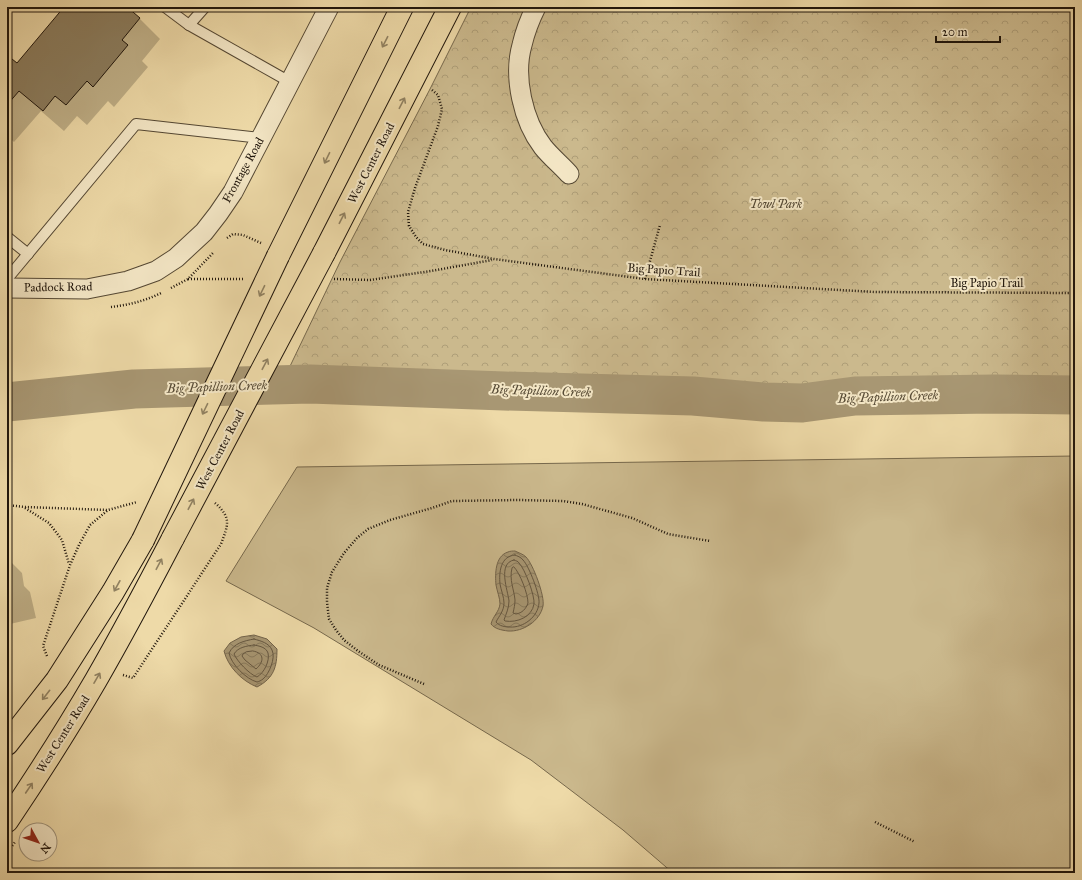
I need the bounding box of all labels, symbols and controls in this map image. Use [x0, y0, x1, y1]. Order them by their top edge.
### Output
scale bar [936, 18, 1000, 44]
text: 20 m [942, 25, 968, 39]
one-way arrow [381, 36, 388, 48]
one-way arrow [399, 97, 406, 109]
street label: West Center Road [345, 120, 397, 206]
street label: Frontage Road [219, 135, 268, 206]
one-way arrow [323, 152, 330, 164]
park label: Towl Park [750, 197, 803, 211]
one-way arrow [339, 212, 347, 224]
street label: Big Papio Trail [627, 260, 702, 281]
street label: Big Papio Trail [950, 276, 1024, 291]
street label: Paddock Road [24, 279, 92, 295]
one-way arrow [258, 285, 265, 297]
one-way arrow [262, 359, 269, 371]
water label: Big Papillion Creek [166, 377, 268, 397]
water label: Big Papillion Creek [490, 381, 592, 401]
water label: Big Papillion Creek [837, 387, 939, 407]
one-way arrow [201, 402, 208, 414]
street label: West Center Road [193, 408, 247, 492]
one-way arrow [188, 498, 195, 510]
one-way arrow [156, 558, 163, 570]
one-way arrow [112, 580, 120, 592]
one-way arrow [94, 672, 101, 684]
one-way arrow [41, 689, 50, 700]
street label: West Center Road [34, 693, 92, 775]
one-way arrow [24, 783, 33, 794]
north arrow [18, 822, 58, 862]
text: N [37, 840, 53, 856]

